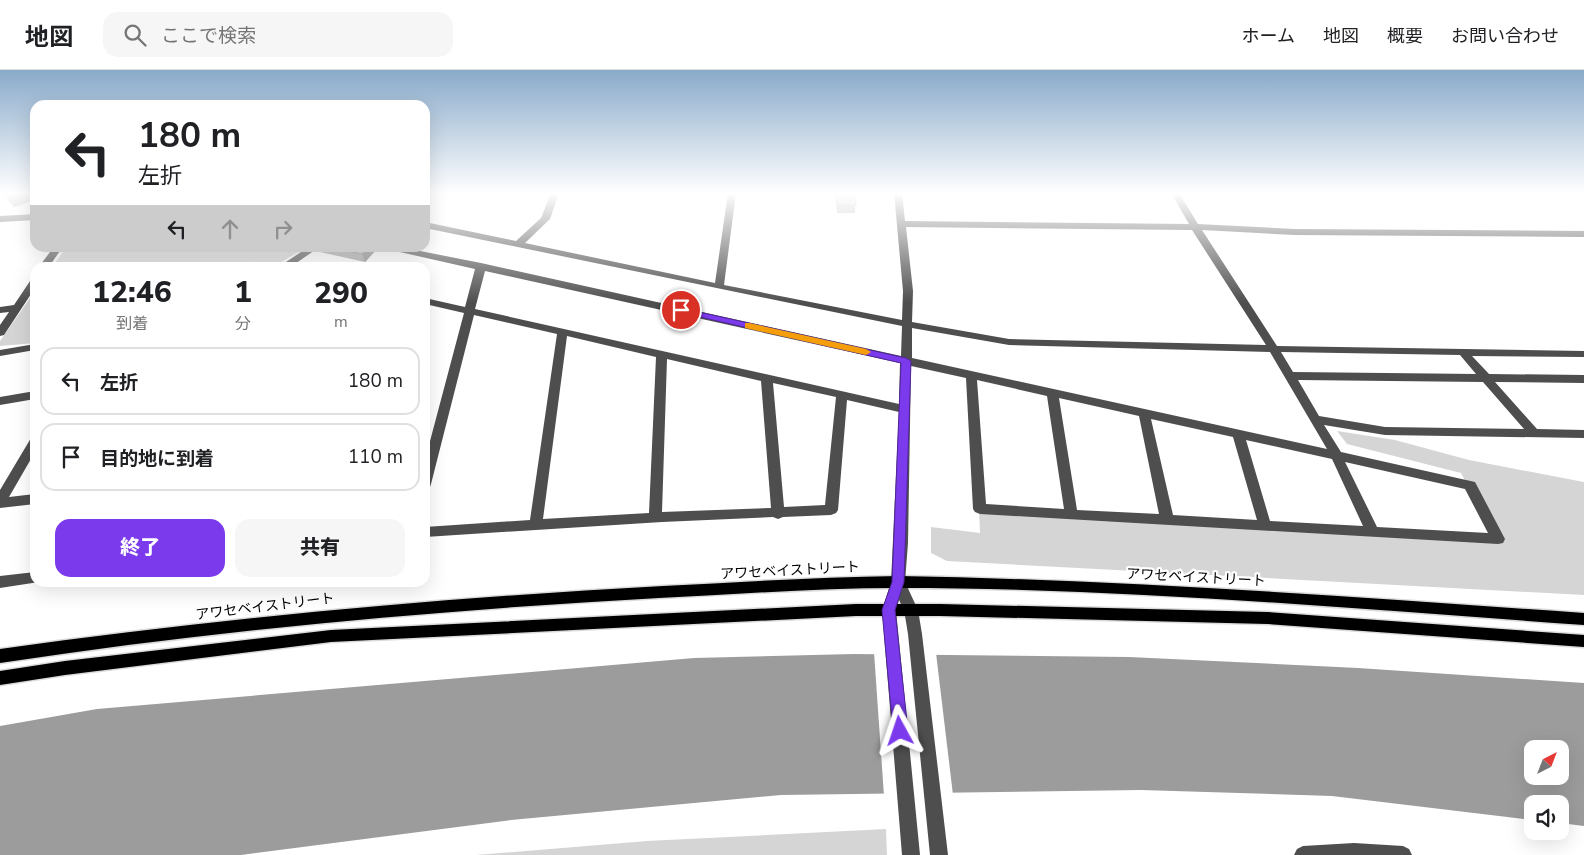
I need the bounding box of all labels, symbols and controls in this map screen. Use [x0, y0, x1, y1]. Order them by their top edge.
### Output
search box [103, 12, 453, 57]
text: 地図 [25, 21, 73, 53]
icon: search [121, 21, 149, 49]
text: ここで検索 [161, 23, 256, 49]
text: ホーム [1242, 24, 1295, 48]
text: 地図 [1323, 24, 1359, 48]
text: 概要 [1387, 24, 1423, 48]
text: お問い合わせ [1451, 24, 1559, 48]
text: 180 m [138, 112, 241, 159]
icon: left [55, 120, 120, 185]
text: 左折 [138, 161, 182, 191]
icon: left [163, 215, 191, 243]
icon: ahead [216, 215, 244, 243]
icon: right [269, 215, 297, 243]
text: 12:46 [92, 272, 172, 313]
text: 1 [234, 272, 252, 313]
text: 290 [314, 273, 368, 314]
pin [660, 289, 702, 331]
icon: arrive [667, 296, 695, 324]
text: m [334, 311, 348, 333]
text: 到着 [116, 313, 148, 335]
text: 分 [235, 313, 251, 335]
icon: left [57, 367, 85, 395]
text: 180 m [348, 368, 403, 394]
text: 左折 [100, 370, 138, 396]
icon: arrive [57, 443, 85, 471]
text: 110 m [348, 444, 403, 470]
text: 目的地に到着 [100, 446, 214, 472]
button: 終了 [55, 519, 225, 577]
button: 共有 [235, 519, 405, 577]
street label: アワセベイストリート [720, 557, 860, 584]
street label: アワセベイストリート [1126, 564, 1266, 591]
street label: アワセベイストリート [195, 589, 335, 624]
position arrow [873, 704, 925, 756]
north arrow [1524, 740, 1569, 785]
map controls [1524, 740, 1569, 840]
button: sound [1524, 795, 1569, 840]

